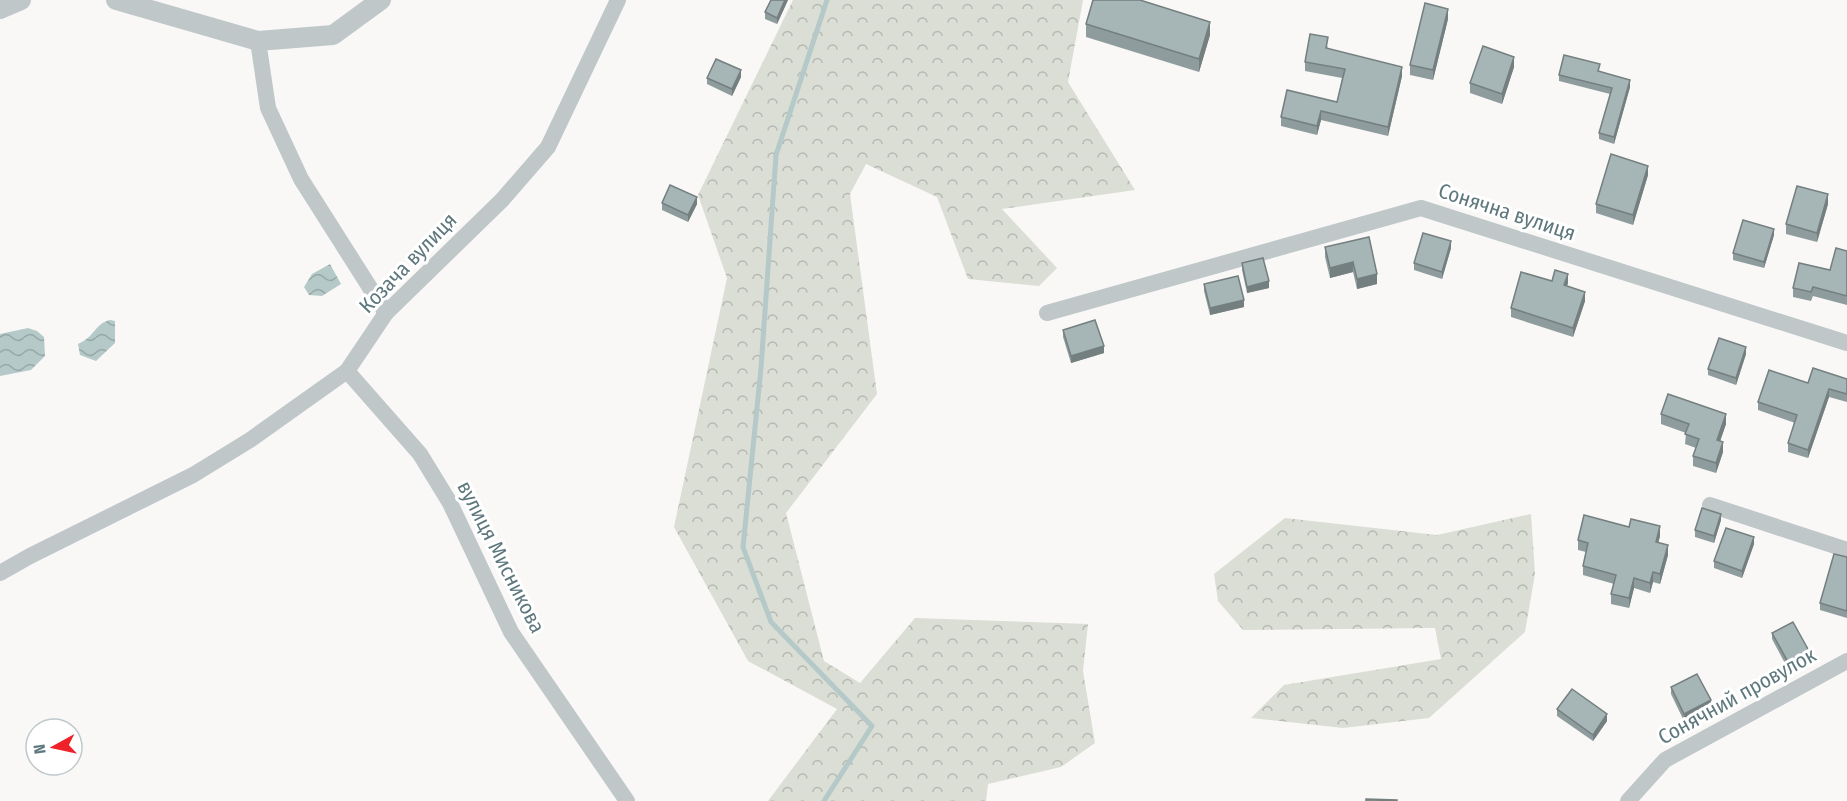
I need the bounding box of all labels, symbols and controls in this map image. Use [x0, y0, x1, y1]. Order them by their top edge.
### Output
street label: Сонячна вулиця [1435, 178, 1579, 246]
street label: Козача вулиця [354, 207, 462, 319]
street label: вулиця Мисникова [452, 477, 550, 637]
street label: Сонячний провулок [1654, 642, 1821, 750]
north arrow [24, 717, 84, 777]
text: N [30, 743, 50, 755]

